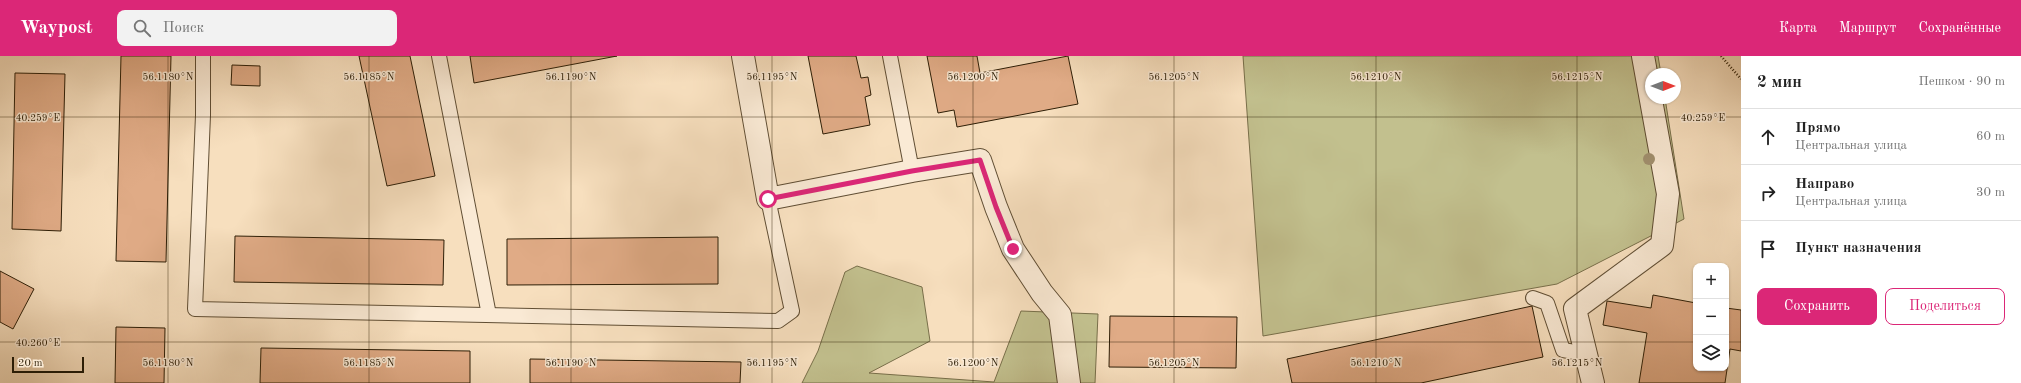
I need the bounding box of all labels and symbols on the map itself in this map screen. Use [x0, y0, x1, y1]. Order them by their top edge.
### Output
north arrow [1645, 68, 1681, 104]
text: 56.1180°N [142, 72, 194, 82]
text: 56.1185°N [343, 72, 395, 82]
text: 56.1190°N [545, 72, 597, 82]
text: 56.1195°N [746, 72, 798, 82]
text: 56.1200°N [947, 72, 999, 82]
text: 56.1205°N [1148, 72, 1200, 82]
text: 56.1210°N [1350, 72, 1402, 82]
text: 56.1215°N [1551, 72, 1603, 82]
text: 40.259°E [16, 113, 60, 123]
text: 40.259°E [1681, 113, 1725, 123]
route start [759, 190, 777, 208]
route end [1004, 240, 1022, 258]
text: 40.260°E [16, 338, 60, 348]
scale bar [12, 355, 84, 374]
text: 56.1180°N [142, 358, 194, 368]
text: 56.1185°N [343, 358, 395, 368]
text: 56.1190°N [545, 358, 597, 368]
text: 56.1195°N [746, 358, 798, 368]
text: 56.1200°N [947, 358, 999, 368]
text: 56.1205°N [1148, 358, 1200, 368]
text: 56.1210°N [1350, 358, 1402, 368]
text: 56.1215°N [1551, 358, 1603, 368]

